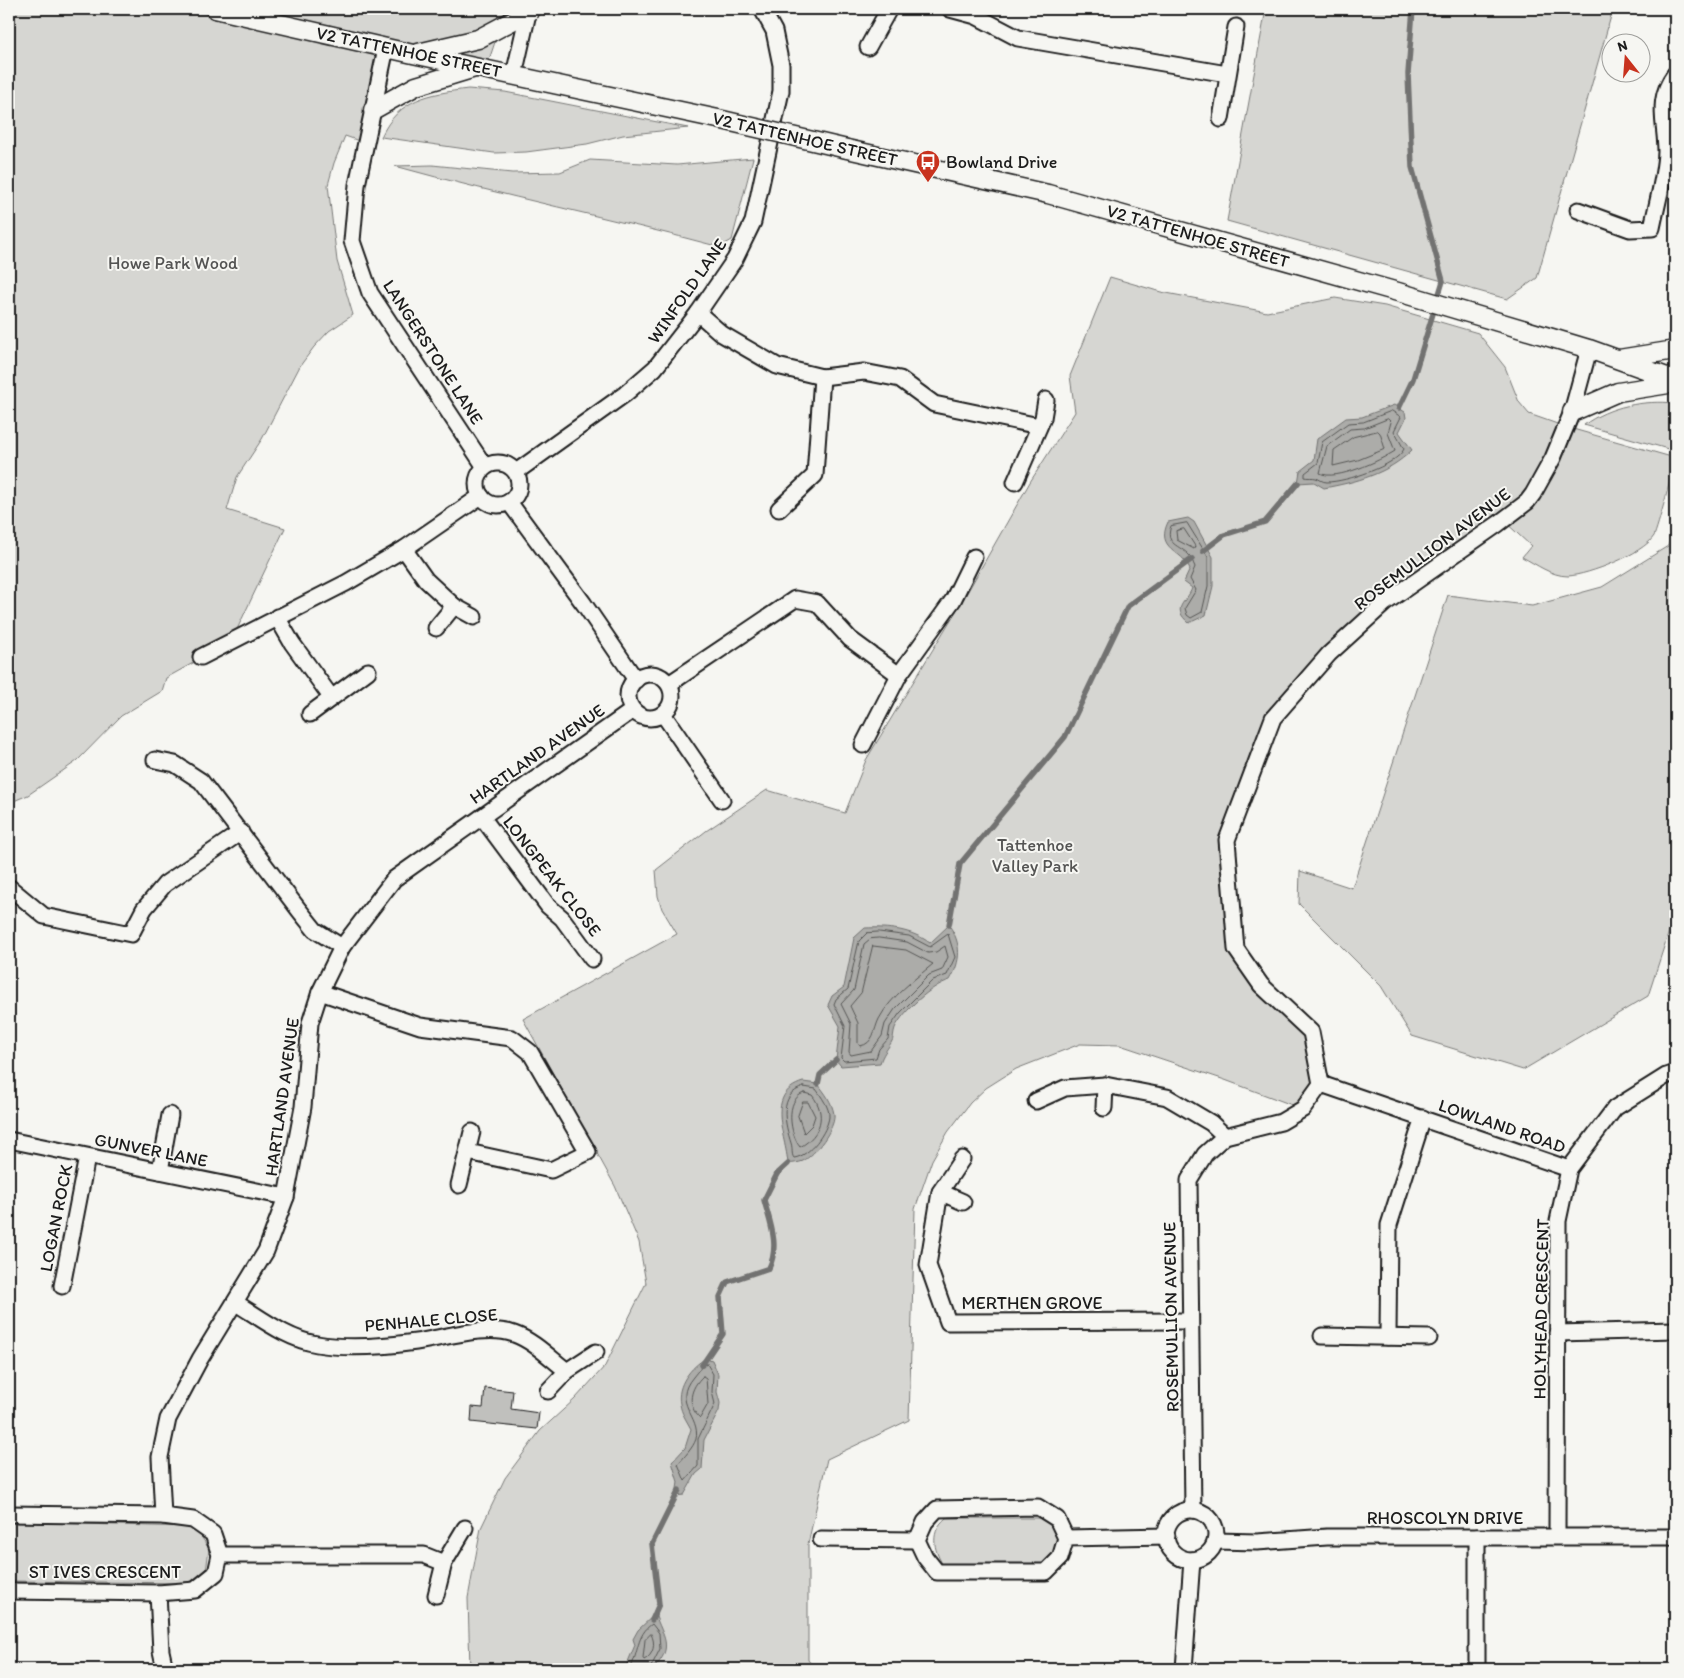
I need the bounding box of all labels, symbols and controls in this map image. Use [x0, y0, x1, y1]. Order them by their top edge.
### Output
street label: V2 TATTENHOE STREET [314, 22, 504, 82]
north arrow [1602, 32, 1652, 82]
text: N [1615, 37, 1629, 56]
street label: V2 TATTENHOE STREET [710, 107, 900, 171]
bus stop icon: Bowland Drive [915, 149, 941, 183]
place label: Bowland Drive [946, 151, 1057, 173]
street label: V2 TATTENHOE STREET [1104, 199, 1292, 273]
street label: WINFOLD LANE [643, 234, 732, 348]
park label: Howe Park Wood [108, 252, 238, 274]
street label: LANGERSTONE LANE [378, 275, 488, 429]
street label: ROSEMULLION AVENUE [1349, 483, 1515, 615]
street label: HARTLAND AVENUE [465, 699, 609, 809]
street label: LONGPEAK CLOSE [498, 811, 606, 941]
park label: Tattenhoe Valley Park [992, 834, 1078, 877]
street label: HARTLAND AVENUE [260, 1016, 304, 1178]
street label: LOWLAND ROAD [1436, 1094, 1569, 1158]
street label: GUNVER LANE [93, 1128, 210, 1172]
street label: LOGAN ROCK [35, 1162, 77, 1274]
street label: HOLYHEAD CRESCENT [1528, 1218, 1554, 1400]
street label: ROSEMULLION AVENUE [1158, 1222, 1184, 1412]
street label: MERTHEN GROVE [962, 1292, 1103, 1314]
street label: PENHALE CLOSE [364, 1303, 498, 1337]
street label: RHOSCOLYN DRIVE [1367, 1507, 1523, 1529]
street label: ST IVES CRESCENT [29, 1561, 181, 1583]

